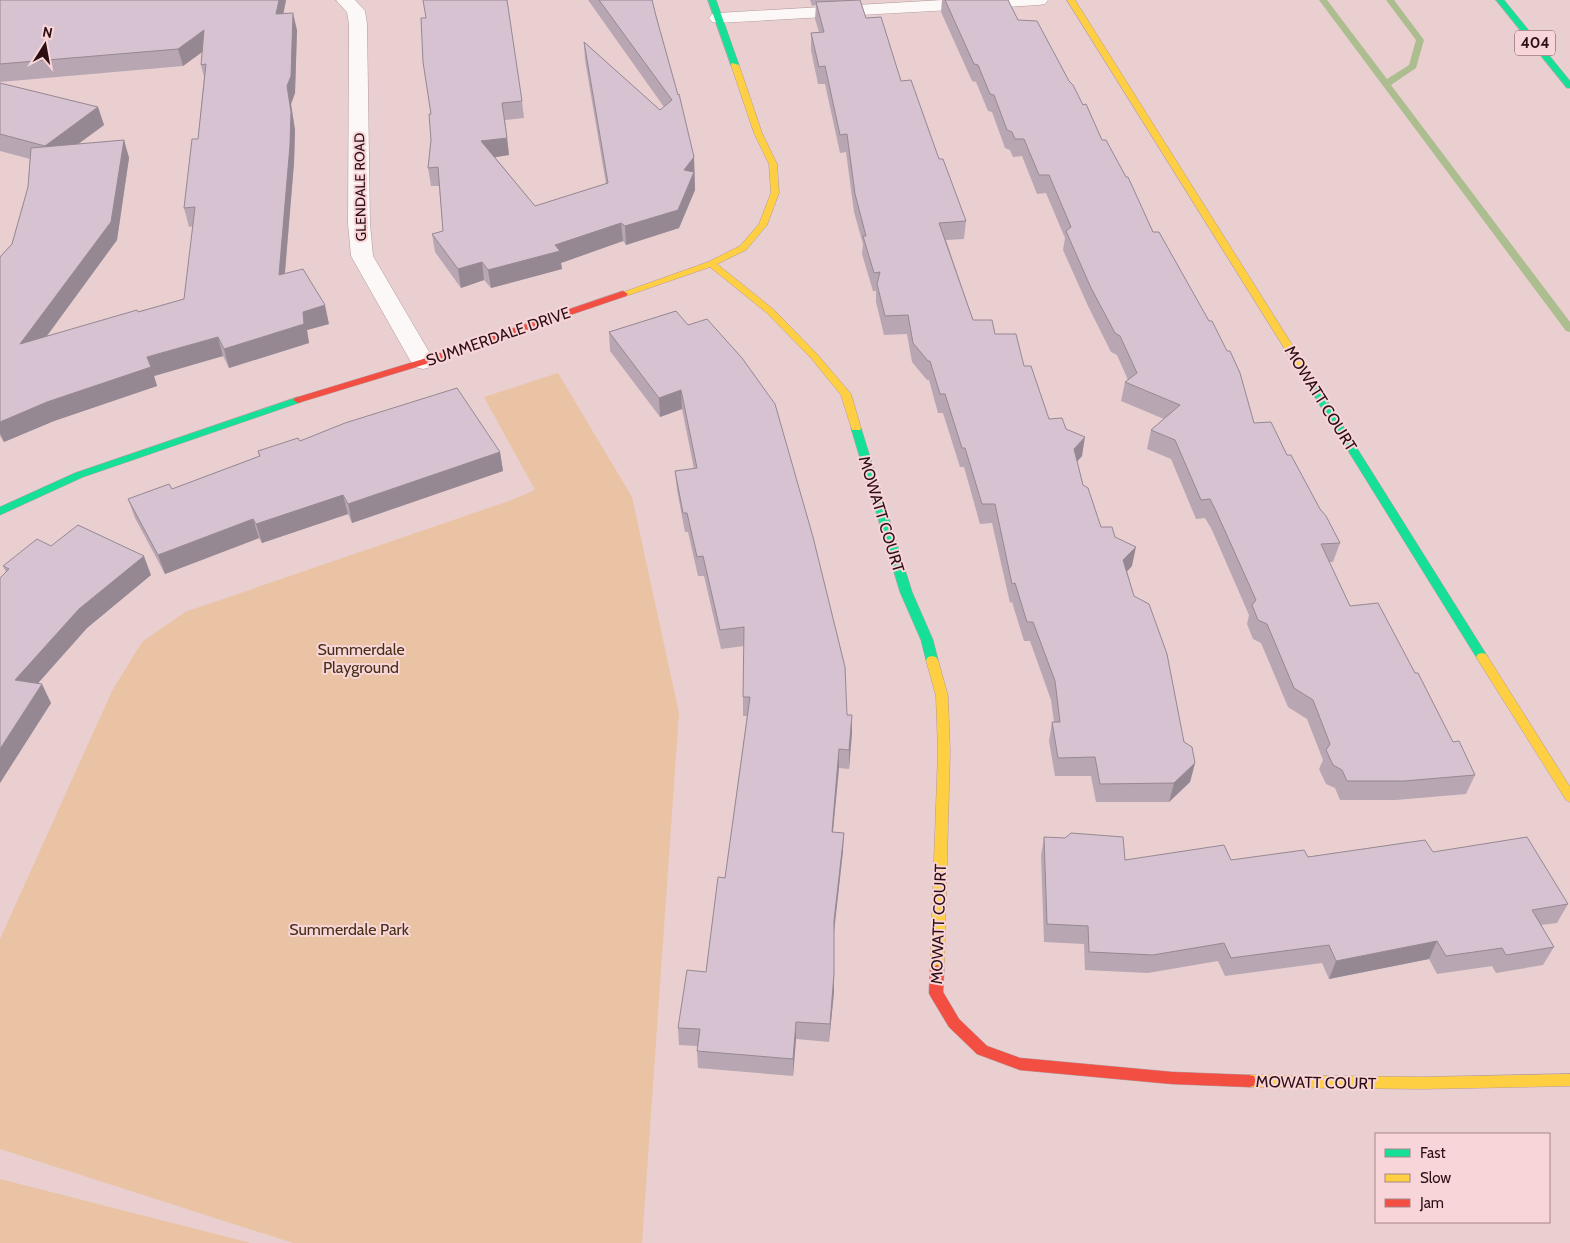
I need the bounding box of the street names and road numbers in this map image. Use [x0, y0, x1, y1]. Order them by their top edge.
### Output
road number: 404 [1515, 30, 1555, 56]
street label: GLENDALE ROAD [350, 133, 370, 241]
street label: SUMMERDALE DRIVE [424, 303, 573, 370]
street label: MOWATT COURT [1281, 342, 1361, 455]
street label: MOWATT COURT [855, 454, 908, 575]
street label: MOWATT COURT [927, 863, 950, 985]
street label: MOWATT COURT [1255, 1072, 1377, 1093]

